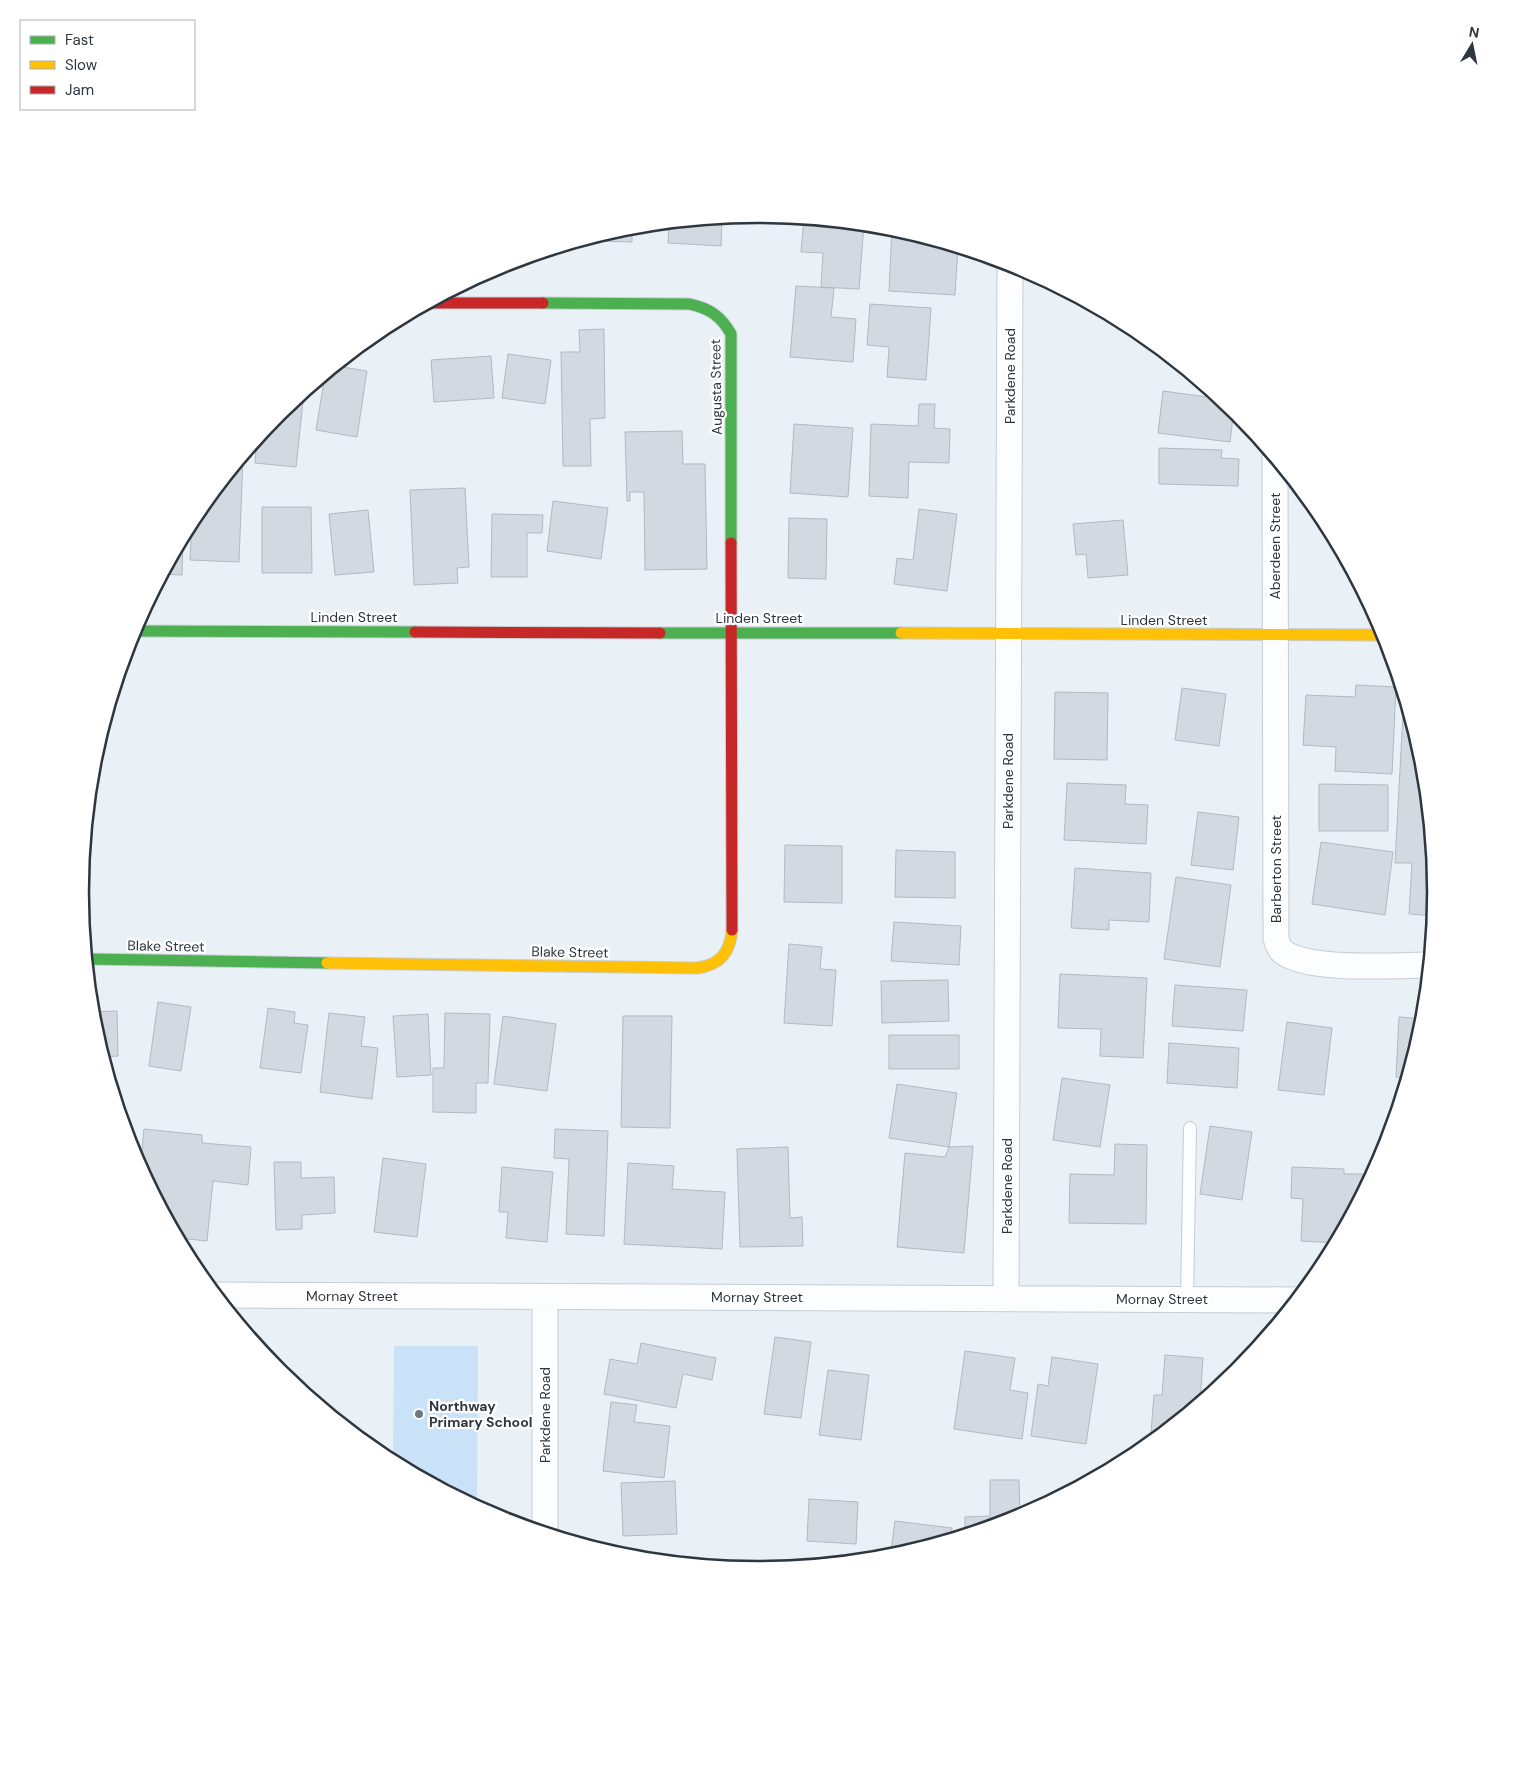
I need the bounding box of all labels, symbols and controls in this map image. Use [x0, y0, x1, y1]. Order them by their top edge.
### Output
legend [20, 20, 195, 110]
north arrow [1447, 20, 1497, 70]
text: N [1468, 22, 1481, 42]
text: Fast [65, 30, 94, 50]
text: Slow [65, 55, 98, 75]
text: Jam [65, 80, 94, 100]
street label: Parkdene Road [1001, 328, 1019, 424]
street label: Augusta Street [706, 339, 726, 435]
street label: Aberdeen Street [1266, 492, 1284, 600]
street label: Linden Street [311, 608, 397, 626]
street label: Linden Street [716, 609, 802, 627]
street label: Linden Street [1121, 611, 1207, 629]
street label: Parkdene Road [999, 733, 1017, 829]
street label: Barberton Street [1267, 815, 1285, 923]
street label: Blake Street [127, 936, 205, 956]
street label: Blake Street [531, 942, 609, 962]
street label: Parkdene Road [998, 1138, 1016, 1234]
street label: Mornay Street [306, 1287, 398, 1305]
street label: Mornay Street [711, 1288, 803, 1306]
street label: Mornay Street [1116, 1290, 1208, 1308]
street label: Parkdene Road [536, 1367, 554, 1463]
place label: Northway Primary School [429, 1397, 532, 1431]
marker: Northway Primary School [413, 1408, 425, 1420]

